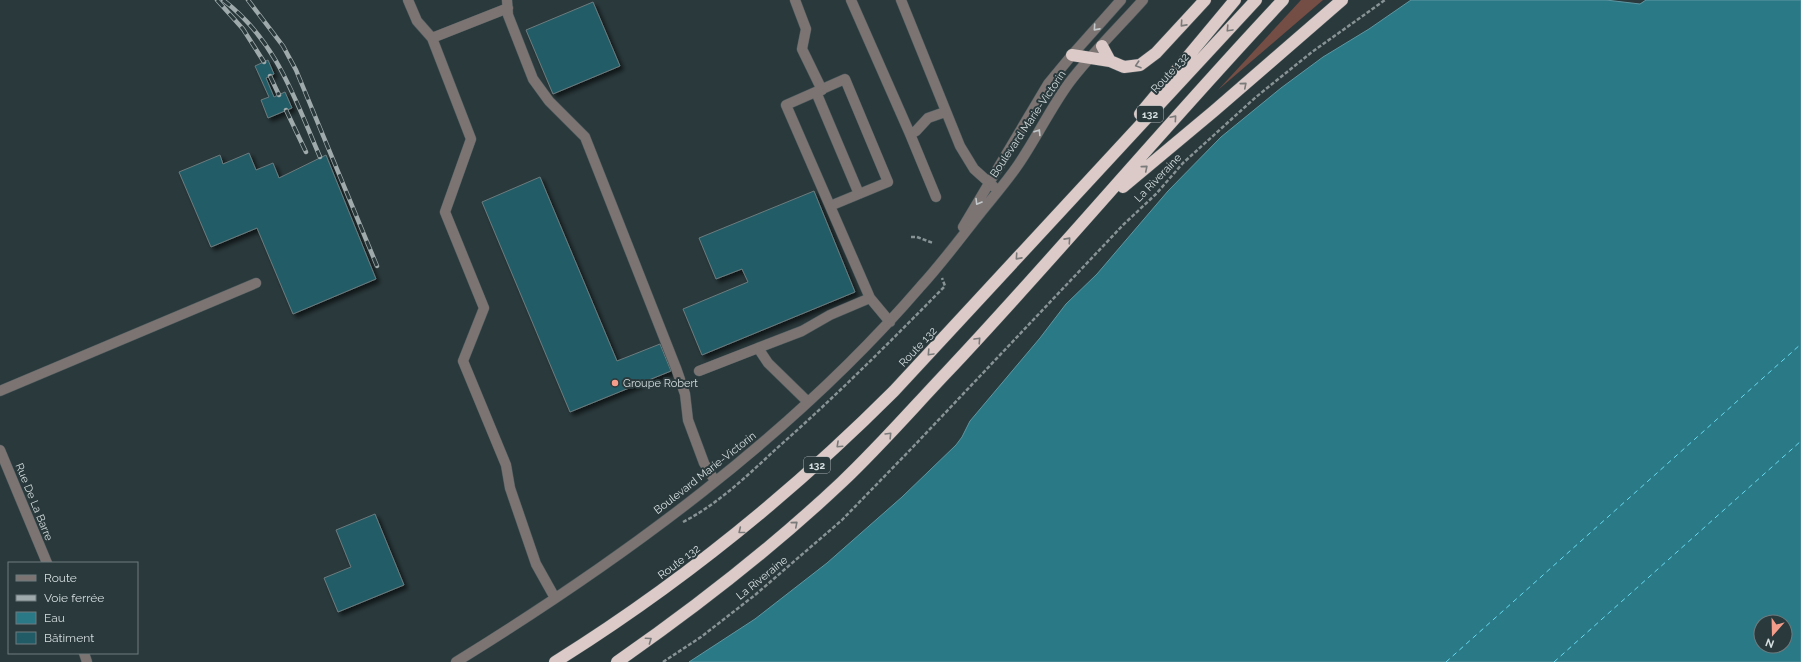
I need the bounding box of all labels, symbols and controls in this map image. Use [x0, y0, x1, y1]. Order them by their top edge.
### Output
one-way arrow [1180, 19, 1188, 27]
one-way arrow [1094, 23, 1101, 30]
one-way arrow [1227, 24, 1234, 31]
street label: Route 132 [1148, 50, 1192, 95]
one-way arrow [1134, 60, 1141, 69]
street label: Boulevard Marie-Victorin [987, 68, 1069, 180]
one-way arrow [1239, 82, 1246, 89]
road number: 132 [1137, 106, 1163, 122]
one-way arrow [1170, 116, 1177, 123]
one-way arrow [1033, 129, 1041, 136]
street label: La Riveraine [1132, 151, 1185, 205]
one-way arrow [1141, 166, 1148, 173]
one-way arrow [975, 198, 983, 205]
one-way arrow [1063, 237, 1071, 245]
one-way arrow [1015, 252, 1022, 260]
street label: Route 132 [896, 324, 940, 369]
one-way arrow [973, 337, 980, 345]
one-way arrow [927, 348, 935, 356]
place label: Groupe Robert [623, 377, 698, 390]
marker: Groupe Robert [610, 378, 620, 388]
street label: Boulevard Marie-Victorin [651, 429, 759, 517]
one-way arrow [884, 432, 891, 439]
one-way arrow [836, 441, 844, 448]
road number: 132 [804, 457, 830, 473]
street label: Rue De La Barre [13, 461, 56, 543]
one-way arrow [790, 522, 797, 529]
one-way arrow [738, 526, 745, 533]
street label: Route 132 [655, 542, 703, 582]
street label: La Riveraine [734, 553, 791, 603]
legend [8, 562, 138, 654]
text: Route [44, 571, 77, 585]
text: Voie ferrée [44, 591, 104, 605]
text: Eau [44, 611, 65, 625]
north arrow [1753, 614, 1793, 654]
text: Bâtiment [44, 631, 94, 645]
text: N [1764, 635, 1776, 650]
one-way arrow [645, 637, 652, 645]

